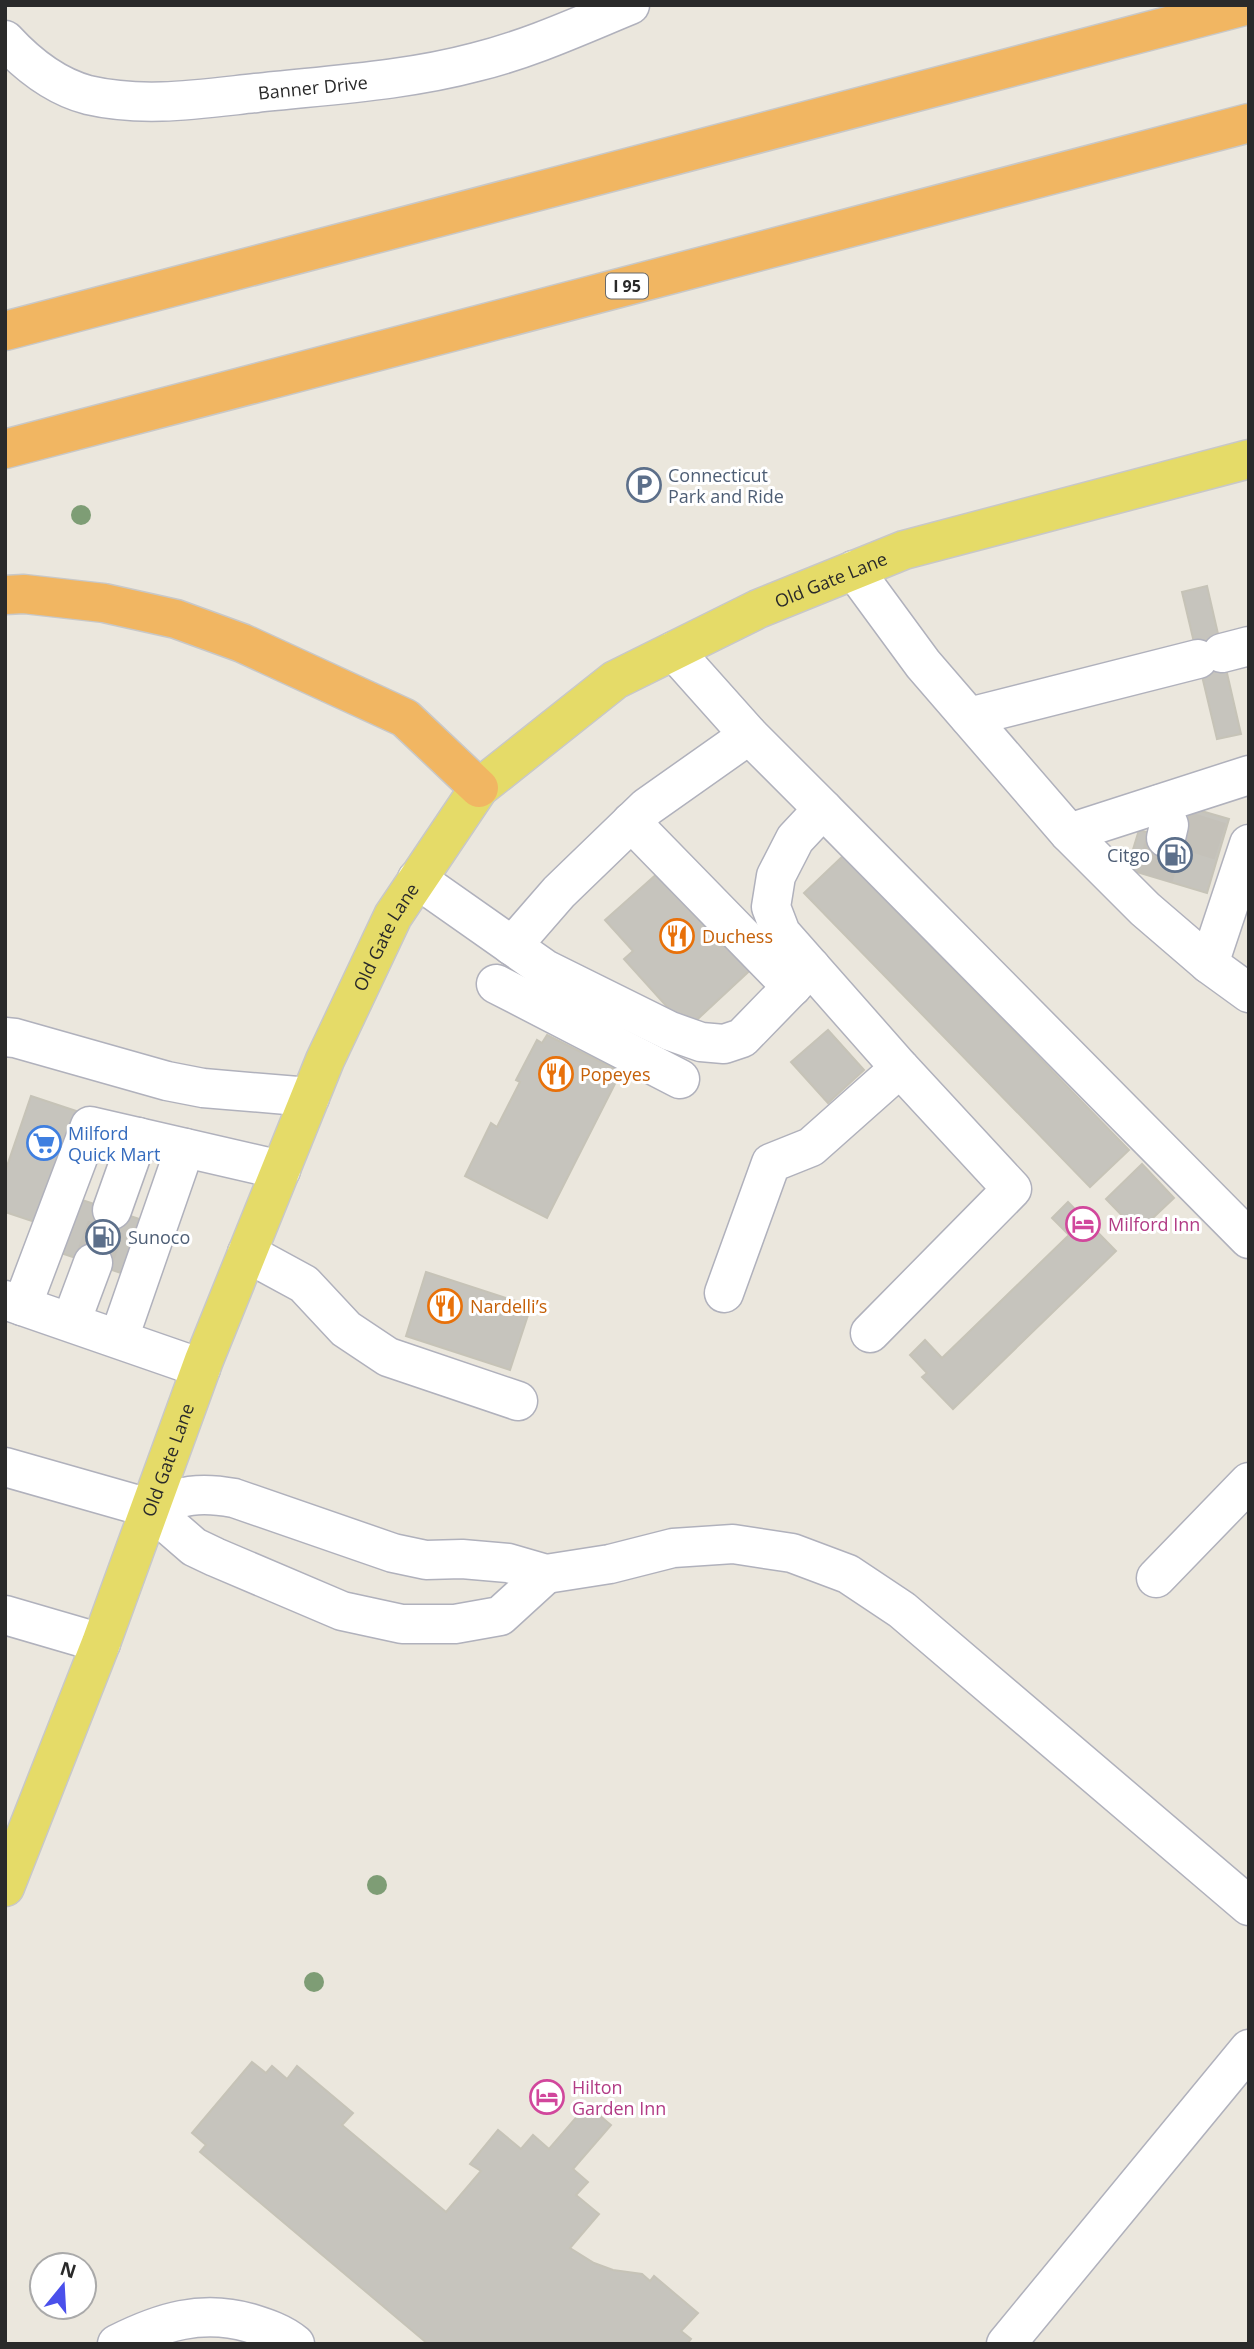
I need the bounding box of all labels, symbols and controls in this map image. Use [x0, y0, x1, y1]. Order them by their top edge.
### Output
street label: Banner Drive [257, 70, 369, 105]
road number: I 95 [606, 274, 648, 298]
place label: Connecticut Park and Ride [668, 463, 784, 508]
parking icon: Connecticut Park and Ride [625, 466, 663, 504]
street label: Old Gate Lane [771, 546, 890, 613]
fuel station icon: Citgo [1156, 836, 1194, 874]
place label: Citgo [1107, 843, 1150, 867]
street label: Old Gate Lane [347, 878, 424, 995]
restaurant icon: Duchess [658, 917, 696, 955]
place label: Duchess [702, 924, 773, 948]
restaurant icon: Popeyes [537, 1055, 575, 1093]
place label: Popeyes [580, 1062, 650, 1086]
place label: Milford Quick Mart [68, 1121, 160, 1166]
supermarket icon: Milford Quick Mart [25, 1124, 63, 1162]
hotel icon: Milford Inn [1064, 1205, 1102, 1243]
place label: Milford Inn [1108, 1212, 1200, 1236]
fuel station icon: Sunoco [84, 1218, 122, 1256]
place label: Sunoco [128, 1225, 190, 1249]
restaurant icon: Nardelli’s [426, 1287, 464, 1325]
place label: Nardelli’s [470, 1294, 547, 1318]
street label: Old Gate Lane [136, 1400, 199, 1520]
place label: Hilton Garden Inn [572, 2075, 666, 2120]
hotel icon: Hilton Garden Inn [528, 2078, 566, 2116]
north arrow [28, 2251, 98, 2321]
text: N [57, 2255, 80, 2285]

